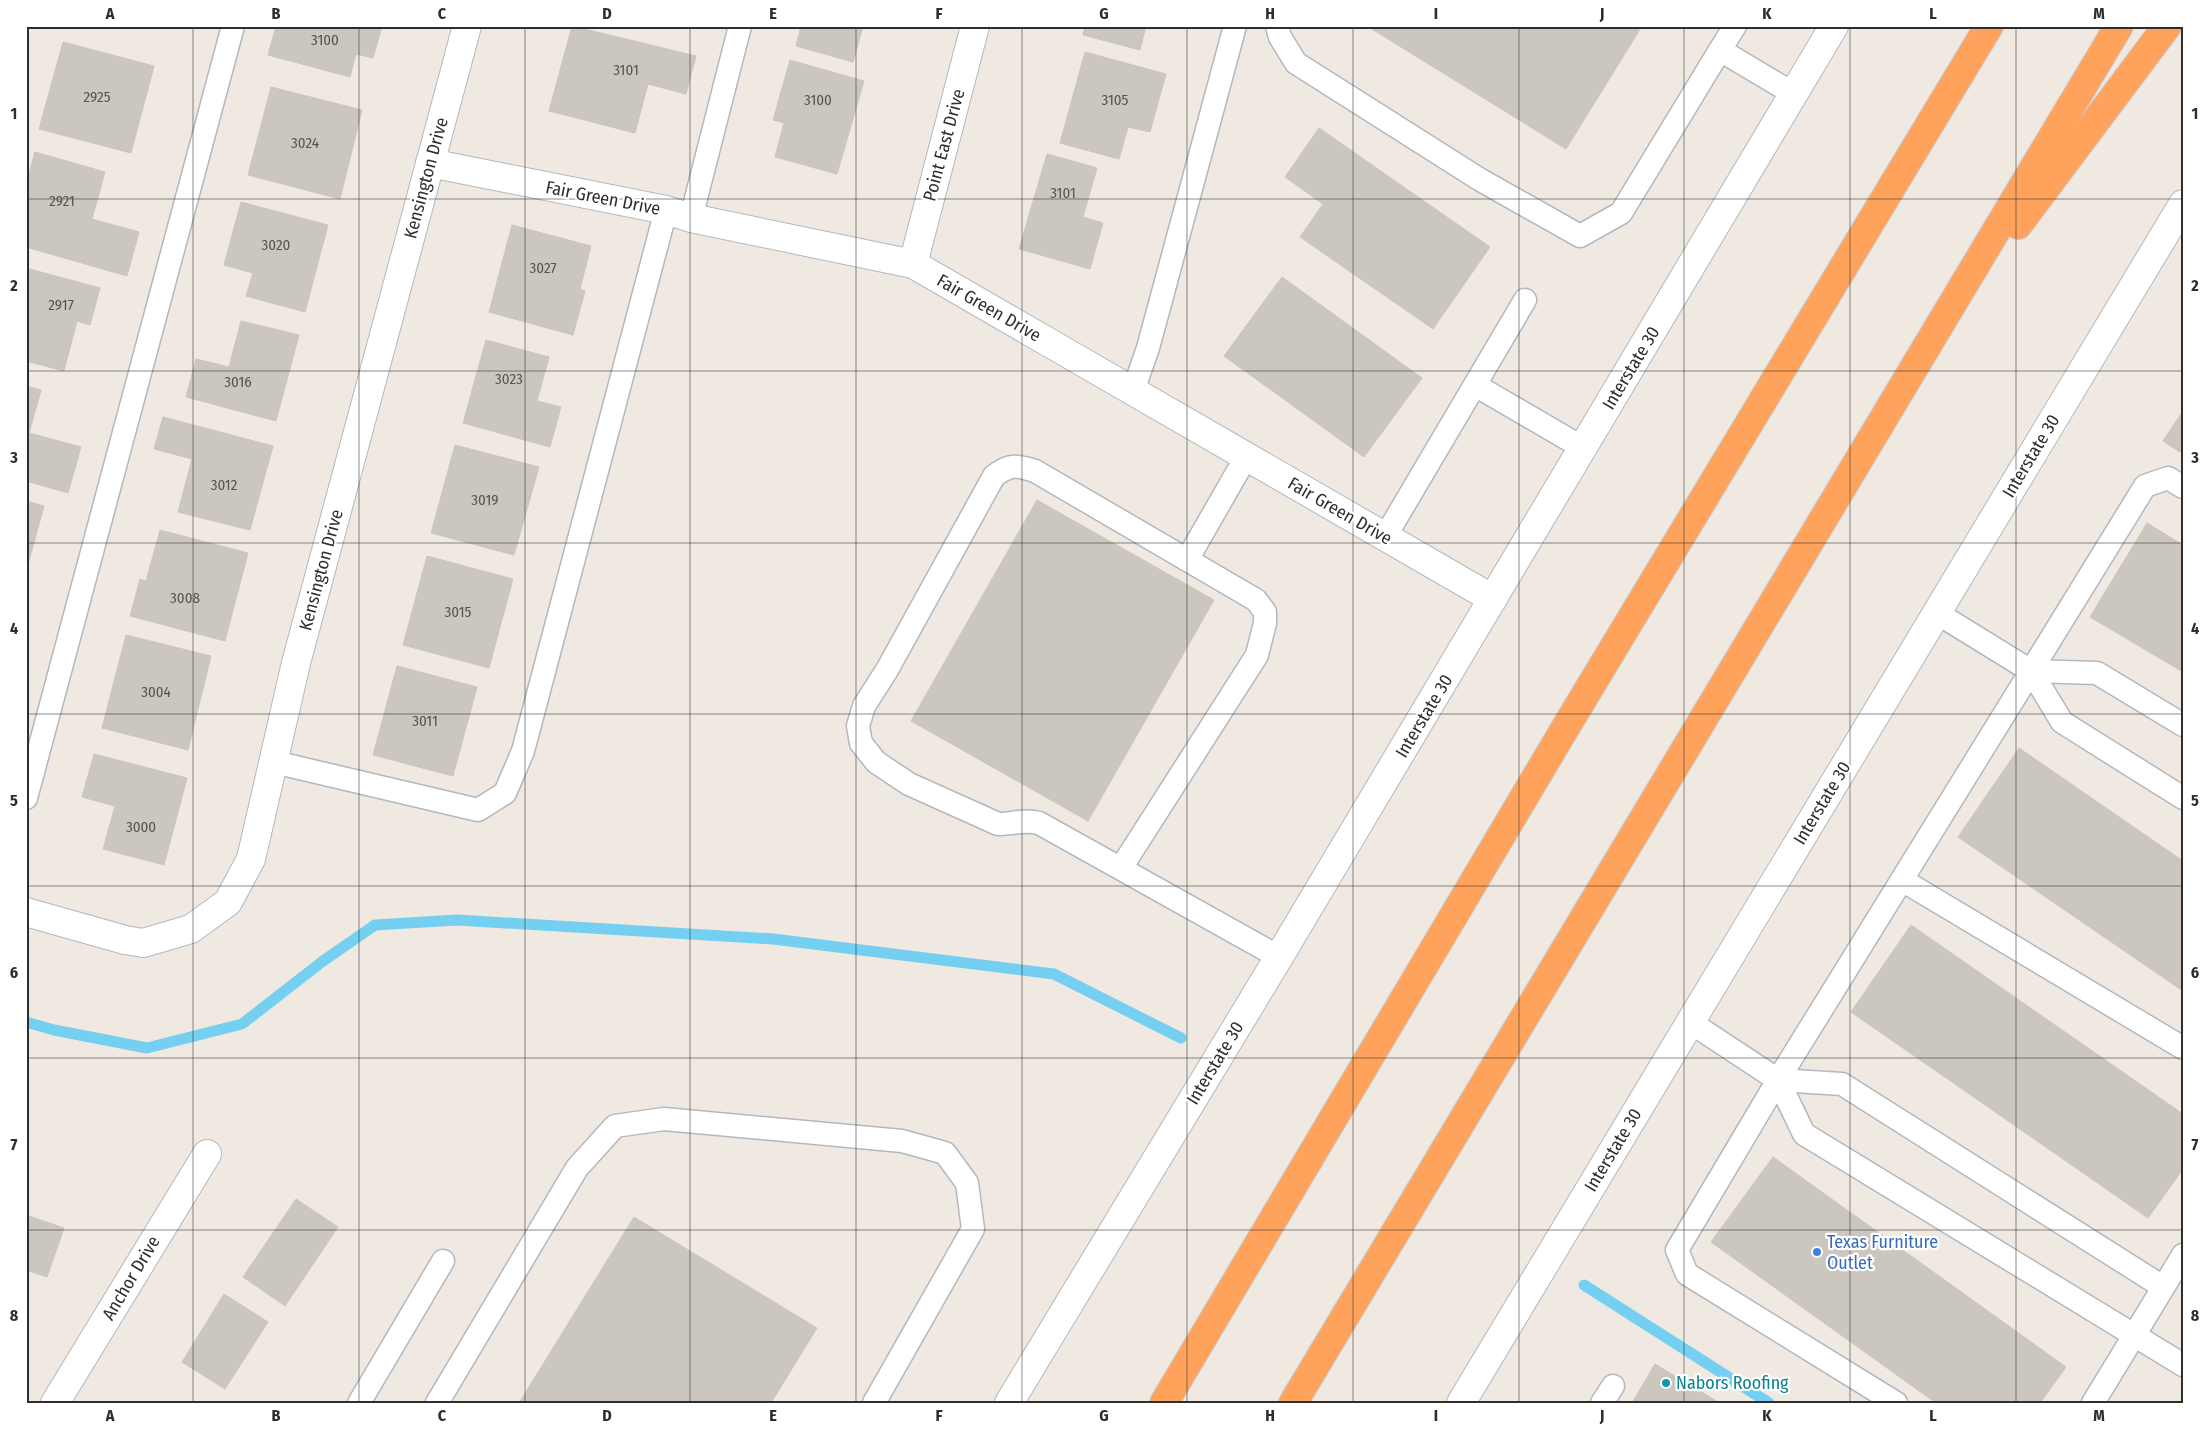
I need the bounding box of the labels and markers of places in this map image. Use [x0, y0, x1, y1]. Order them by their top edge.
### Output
place label: Texas Furniture Outlet [1827, 1231, 1938, 1274]
marker: Texas Furniture Outlet [1811, 1246, 1823, 1258]
place label: Nabors Roofing [1676, 1372, 1789, 1394]
marker: Nabors Roofing [1660, 1377, 1672, 1389]

